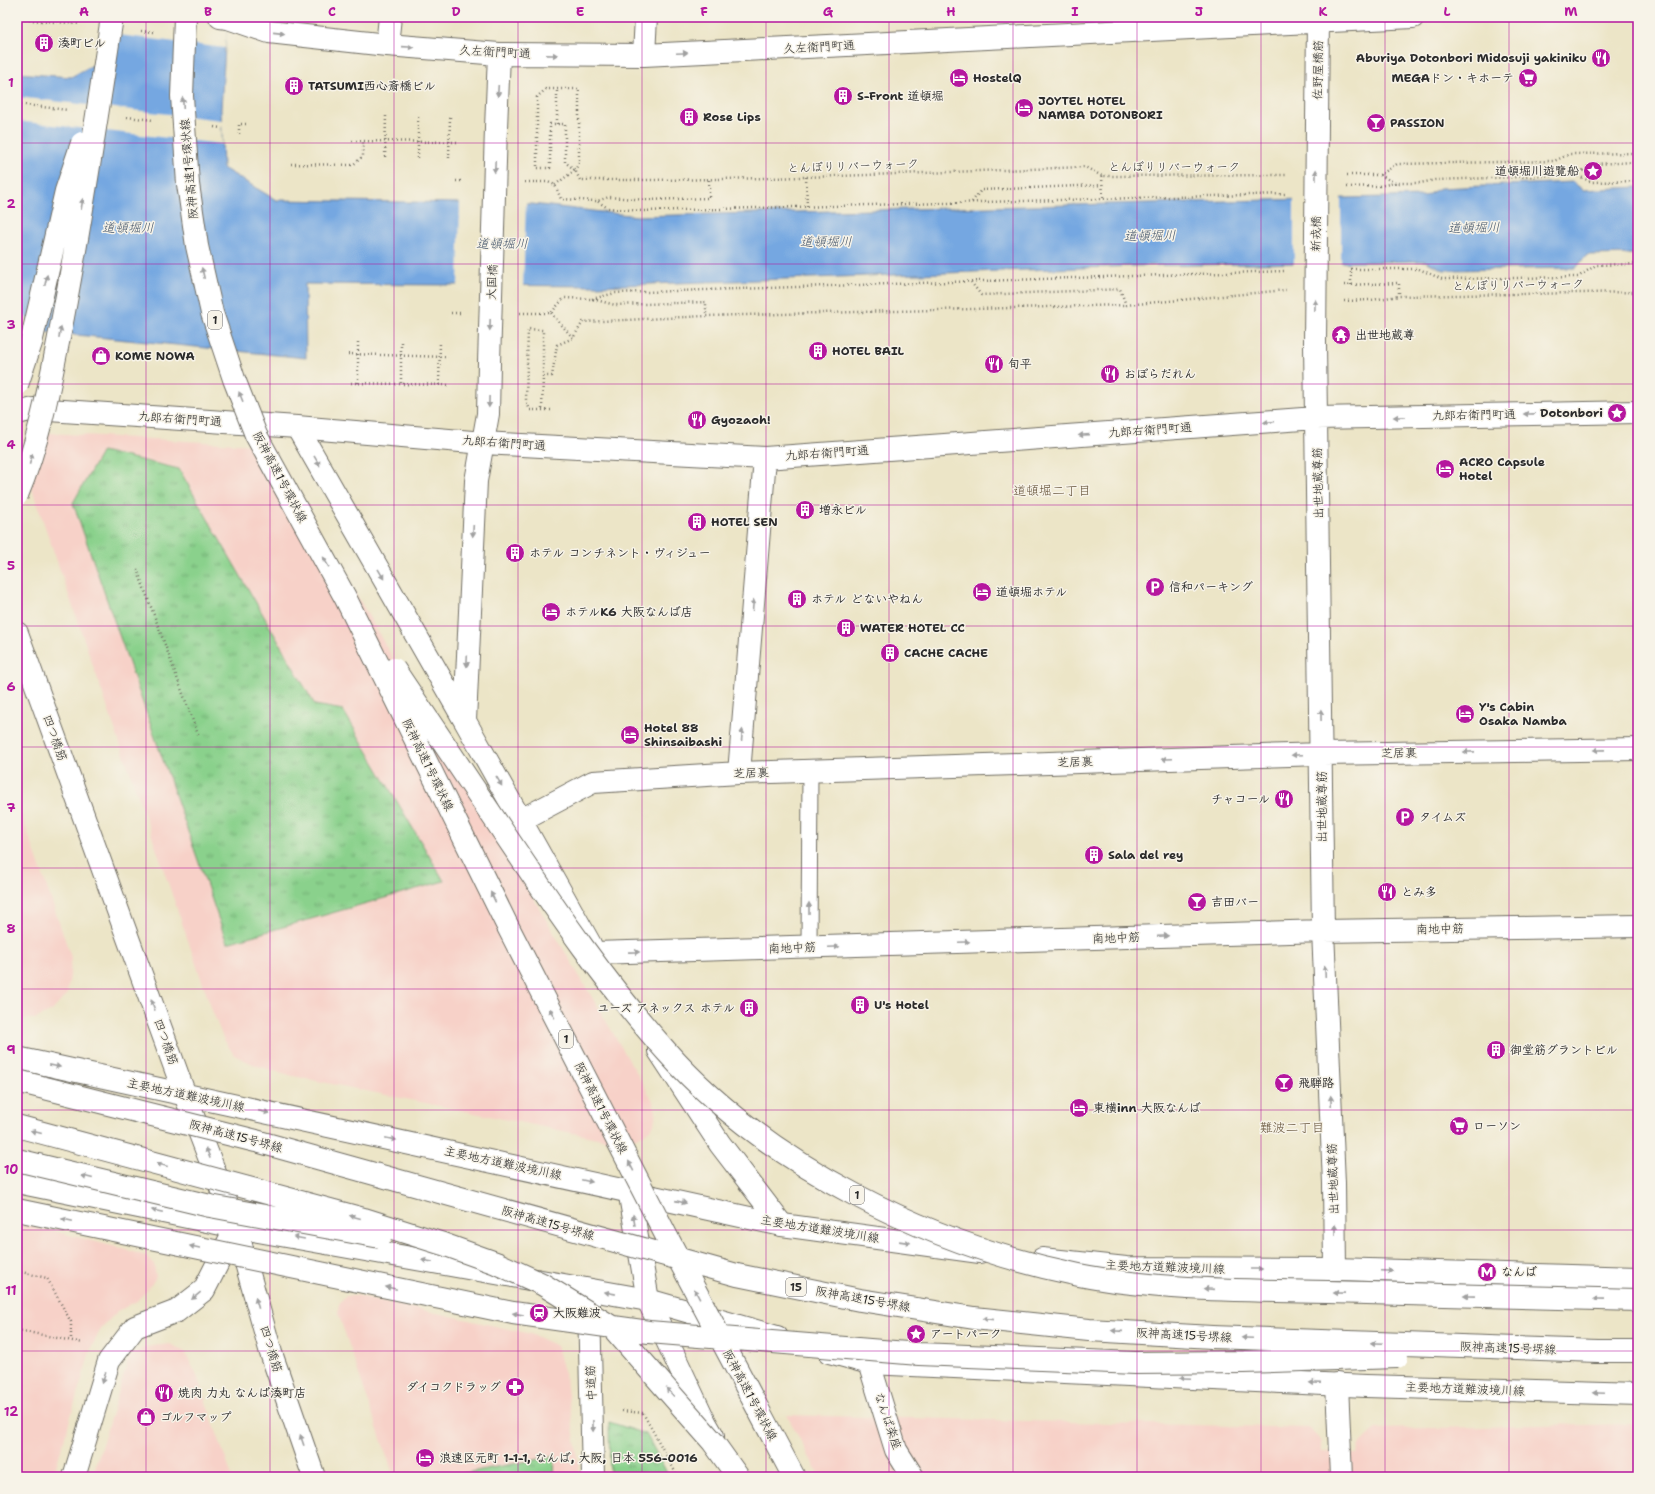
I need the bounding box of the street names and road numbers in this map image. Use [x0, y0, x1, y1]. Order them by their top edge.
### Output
street label: 久左衛門町通 [783, 37, 855, 57]
street label: 佐野屋橋筋 [1309, 40, 1327, 100]
street label: 久左衛門町通 [459, 42, 531, 62]
street label: 阪神高速1号環状線 [177, 118, 201, 220]
street label: とんぼりリバーウォーク [787, 156, 919, 176]
street label: とんぼりリバーウォーク [1108, 159, 1240, 175]
street label: 新戎橋 [1308, 216, 1324, 252]
street label: 大国橋 [483, 264, 501, 300]
street label: とんぼりリバーウォーク [1452, 276, 1584, 294]
road number: 1 [208, 311, 222, 329]
street label: 九郎右衛門町通 [1432, 406, 1516, 424]
street label: 九郎右衛門町通 [138, 408, 222, 430]
street label: 九郎右衛門町通 [1108, 419, 1192, 441]
street label: 阪神高速1号環状線 [249, 429, 311, 525]
street label: 九郎右衛門町通 [462, 432, 546, 454]
street label: 九郎右衛門町通 [785, 442, 869, 464]
street label: 出世地蔵尊筋 [1309, 447, 1327, 519]
street label: 四つ橋筋 [39, 713, 71, 763]
street label: 阪神高速1号環状線 [399, 716, 457, 814]
street label: 芝居裏 [1381, 745, 1417, 761]
street label: 芝居裏 [1057, 753, 1093, 771]
street label: 芝居裏 [733, 764, 769, 782]
street label: 出世地蔵尊筋 [1314, 771, 1330, 843]
street label: 南地中筋 [1416, 921, 1464, 937]
street label: 南地中筋 [1092, 929, 1140, 947]
street label: 南地中筋 [768, 939, 816, 957]
street label: 四つ橋筋 [150, 1017, 182, 1067]
road number: 1 [559, 1030, 573, 1048]
street label: 阪神高速1号環状線 [571, 1059, 631, 1157]
street label: 主要地方道難波境川線 [126, 1075, 246, 1115]
street label: 阪神高速15号堺線 [187, 1116, 285, 1156]
street label: 主要地方道難波境川線 [443, 1143, 563, 1183]
street label: 出世地蔵尊筋 [1324, 1143, 1342, 1215]
road number: 1 [850, 1186, 864, 1204]
street label: 阪神高速15号堺線 [500, 1202, 596, 1244]
street label: 主要地方道難波境川線 [759, 1212, 881, 1246]
street label: 主要地方道難波境川線 [1105, 1257, 1225, 1277]
road number: 15 [786, 1278, 806, 1296]
street label: 阪神高速15号堺線 [814, 1283, 912, 1315]
street label: 四つ橋筋 [256, 1324, 286, 1374]
street label: 阪神高速15号堺線 [1136, 1324, 1232, 1346]
street label: 阪神高速15号堺線 [1460, 1338, 1556, 1358]
street label: 阪神高速1号環状線 [719, 1347, 781, 1443]
street label: 中道筋 [582, 1365, 600, 1401]
street label: 主要地方道難波境川線 [1405, 1379, 1525, 1399]
street label: なんば楽座 [871, 1390, 905, 1452]

